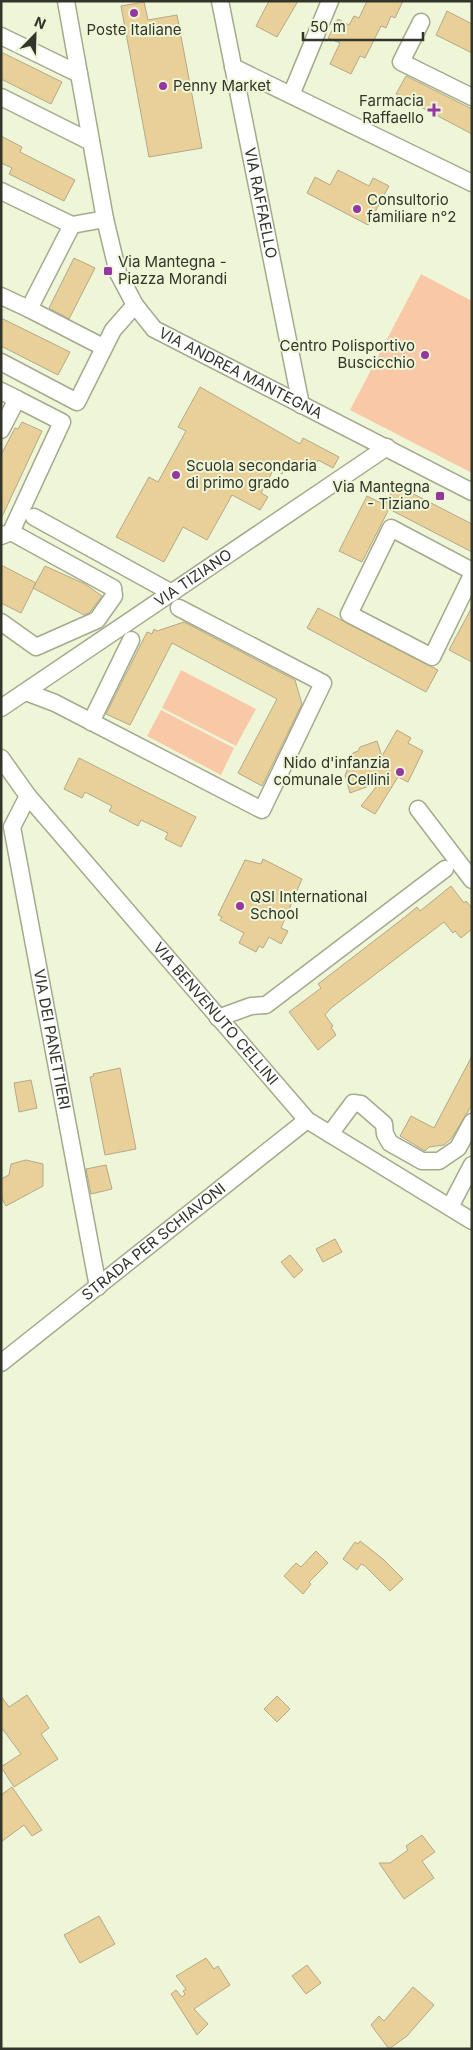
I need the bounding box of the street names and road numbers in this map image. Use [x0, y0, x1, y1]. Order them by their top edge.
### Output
street label: VIA RAFFAELLO [241, 146, 281, 260]
street label: VIA ANDREA MANTEGNA [156, 323, 326, 423]
street label: VIA TIZIANO [151, 545, 235, 611]
street label: VIA BENVENUTO CELLINI [149, 938, 283, 1089]
street label: VIA DEI PANETTIERI [30, 968, 75, 1111]
street label: STRADA PER SCHIAVONI [78, 1178, 229, 1304]

